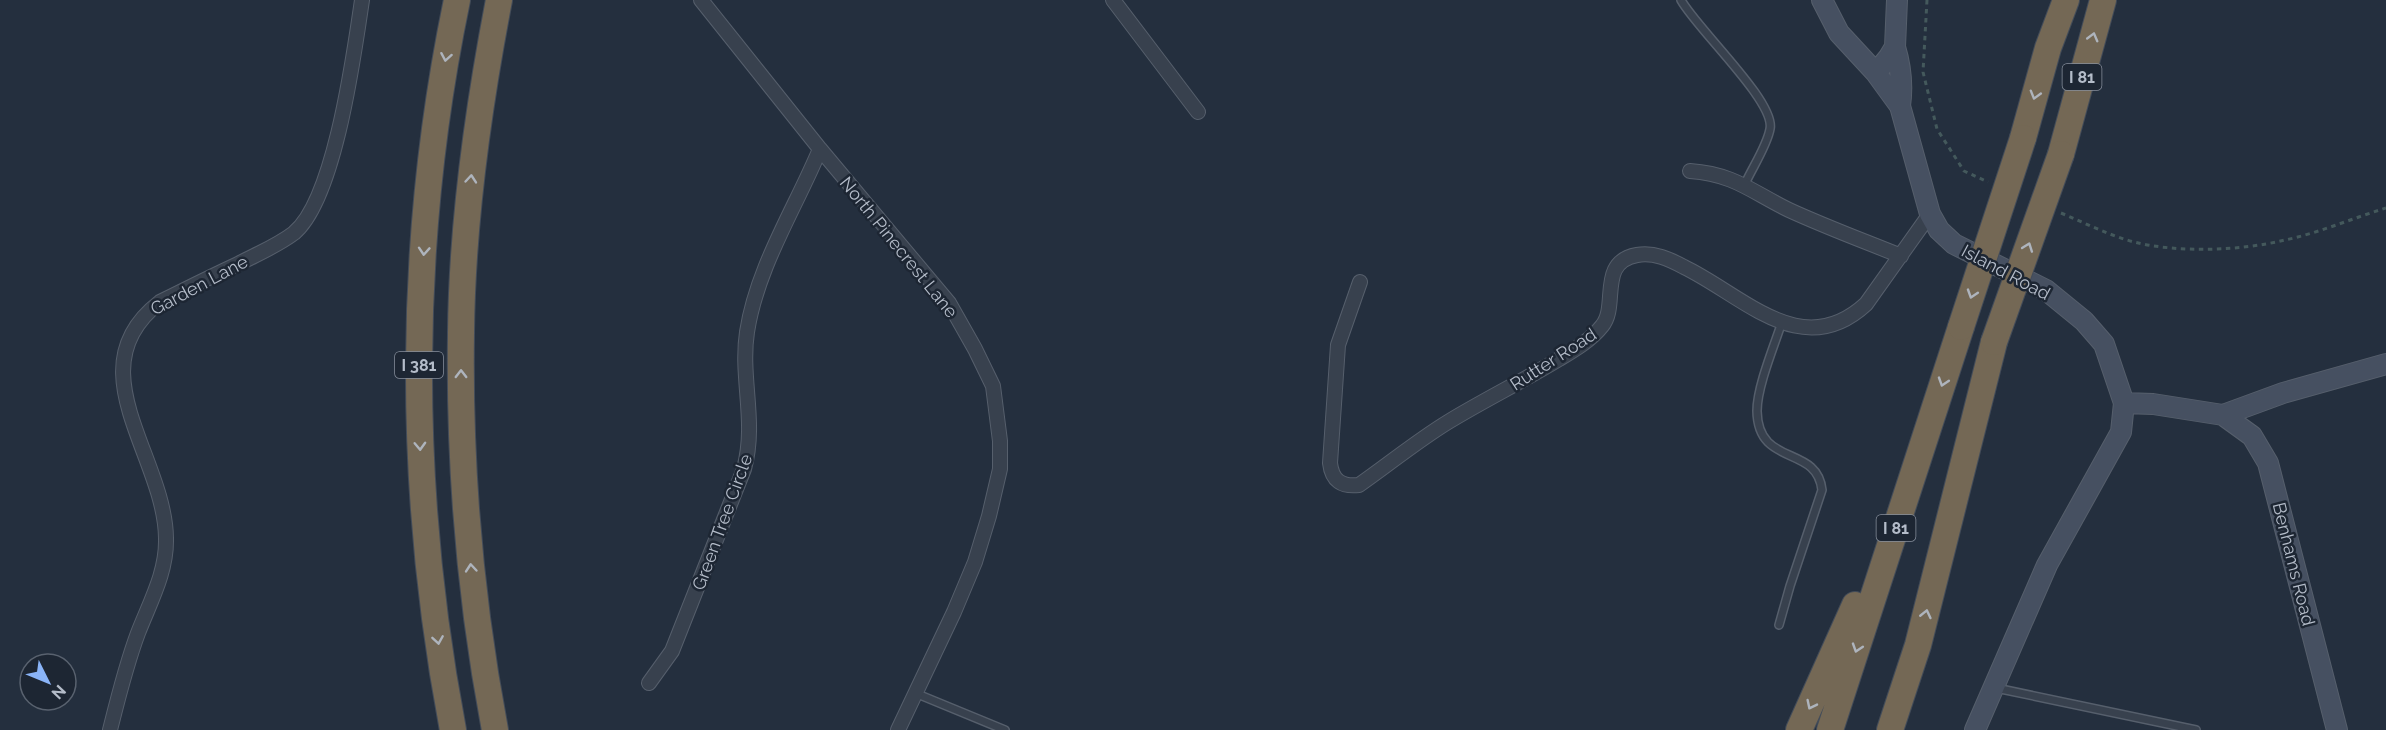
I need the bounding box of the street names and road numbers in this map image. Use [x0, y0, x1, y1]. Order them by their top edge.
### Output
road number: I 81 [2062, 64, 2102, 90]
street label: North Pinecrest Lane [836, 172, 963, 322]
street label: Island Road [1958, 240, 2054, 304]
street label: Garden Lane [147, 250, 252, 319]
street label: Rutter Road [1506, 323, 1600, 395]
road number: I 381 [395, 352, 443, 378]
street label: Green Tree Circle [688, 451, 757, 593]
street label: Benhams Road [2269, 500, 2319, 628]
road number: I 81 [1876, 515, 1916, 541]

